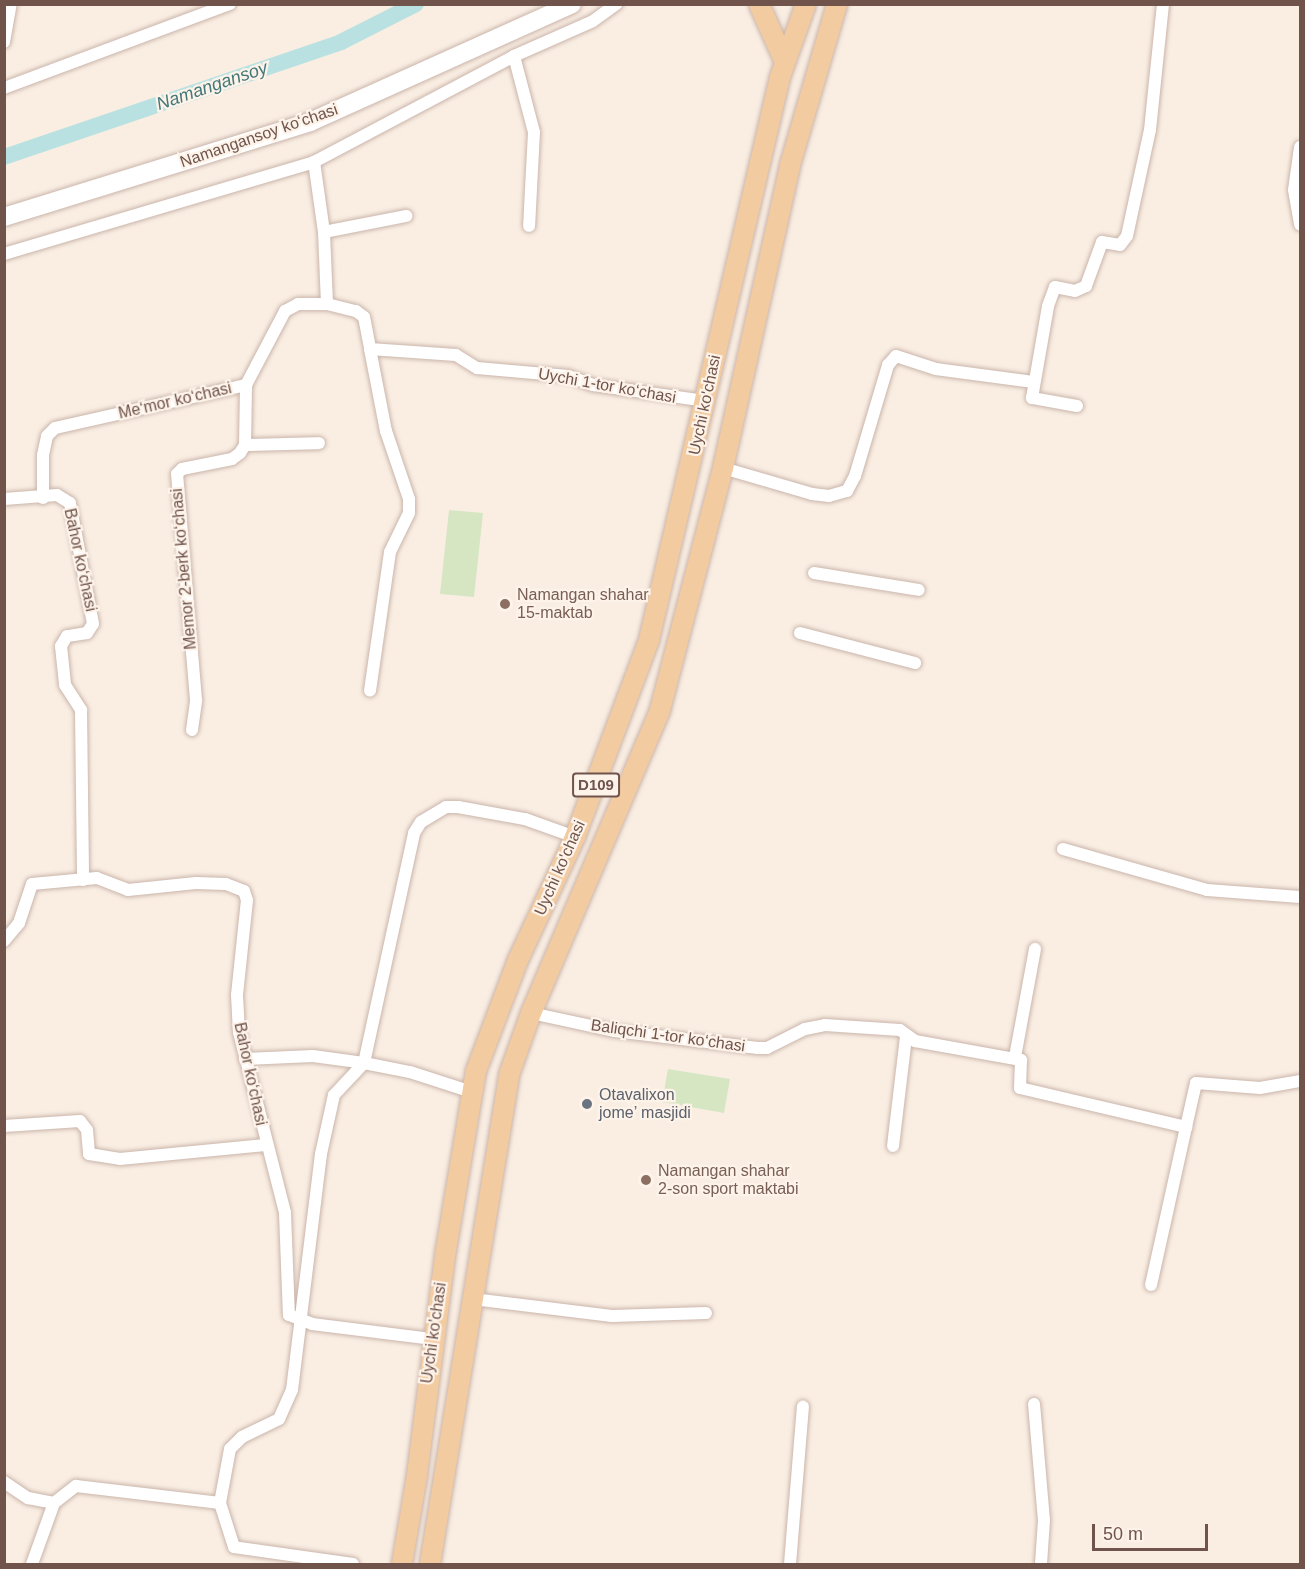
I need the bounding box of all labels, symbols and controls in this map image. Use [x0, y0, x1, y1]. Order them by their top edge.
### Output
water label: Namangansoy [154, 57, 270, 115]
street label: Namangansoy koʻchasi [178, 100, 340, 172]
street label: Uychi ko'chasi [685, 353, 725, 457]
street label: Uychi 1-tor koʻchasi [537, 364, 677, 408]
street label: Meʻmor koʻchasi [117, 379, 233, 423]
street label: Memor 2-berk koʻchasi [167, 488, 201, 650]
street label: Bahor koʻchasi [60, 507, 100, 613]
place label: Namangan shahar 15-maktab [517, 585, 649, 623]
marker: Namangan shahar 15-maktab [498, 597, 512, 611]
road number: D109 [572, 773, 620, 797]
street label: Uychi ko'chasi [531, 818, 589, 918]
street label: Baliqchi 1-tor koʻchasi [590, 1016, 746, 1056]
street label: Bahor koʻchasi [230, 1021, 270, 1127]
place label: Otavalixon jome’ masjidi [599, 1085, 691, 1123]
marker: Otavalixon jome’ masjidi [580, 1097, 594, 1111]
place label: Namangan shahar 2-son sport maktabi [658, 1161, 799, 1199]
marker: Namangan shahar 2-son sport maktabi [639, 1173, 653, 1187]
street label: Uychi ko'chasi [417, 1281, 451, 1385]
scale bar [1095, 1512, 1210, 1550]
text: 50 m [1103, 1524, 1143, 1544]

